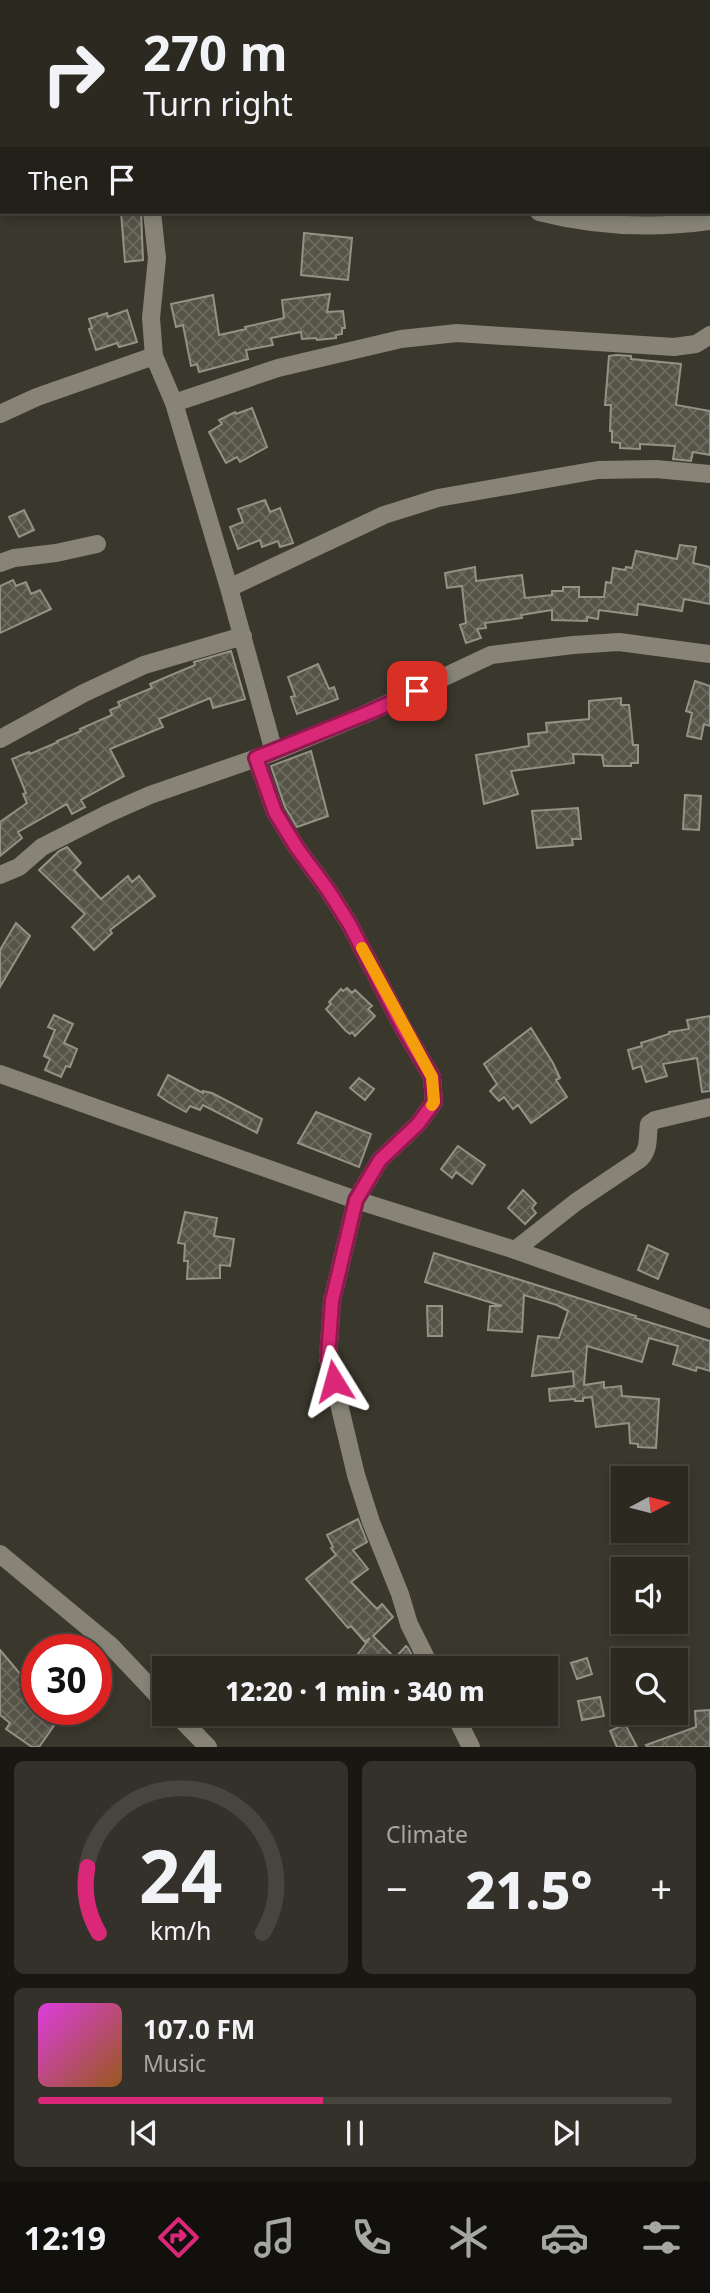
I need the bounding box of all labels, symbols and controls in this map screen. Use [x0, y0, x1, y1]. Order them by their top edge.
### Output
text: 270 m [143, 19, 288, 85]
icon: right [28, 28, 119, 119]
text: Turn right [143, 82, 293, 125]
icon: arrive [103, 161, 141, 199]
text: Then [28, 162, 89, 198]
pin [387, 661, 447, 721]
icon: arrive [398, 672, 436, 710]
position arrow [297, 1344, 371, 1418]
north arrow [611, 1466, 688, 1544]
map controls [611, 1466, 688, 1725]
button: sound [611, 1557, 688, 1634]
speed limit sign: 30 [21, 1634, 112, 1725]
button: search [611, 1648, 688, 1725]
text: 12:20 · 1 min · 340 m [225, 1673, 485, 1709]
text: Climate [386, 1818, 468, 1850]
text: 24 [139, 1826, 223, 1925]
text: 21.5° [466, 1853, 592, 1924]
text: − [386, 1862, 408, 1914]
text: + [650, 1862, 672, 1914]
text: km/h [150, 1913, 212, 1947]
text: 107.0 FM [143, 2011, 255, 2047]
text: Music [143, 2047, 206, 2079]
icon: previous [125, 2114, 163, 2152]
icon: pause [336, 2114, 374, 2152]
icon: next [547, 2114, 585, 2152]
icon: directions [154, 2213, 203, 2262]
icon: music [250, 2213, 299, 2262]
icon: phone [347, 2213, 396, 2262]
icon: climate [444, 2213, 493, 2262]
icon: car [540, 2213, 589, 2262]
icon: filters [637, 2213, 686, 2262]
text: 12:19 [24, 2216, 106, 2259]

